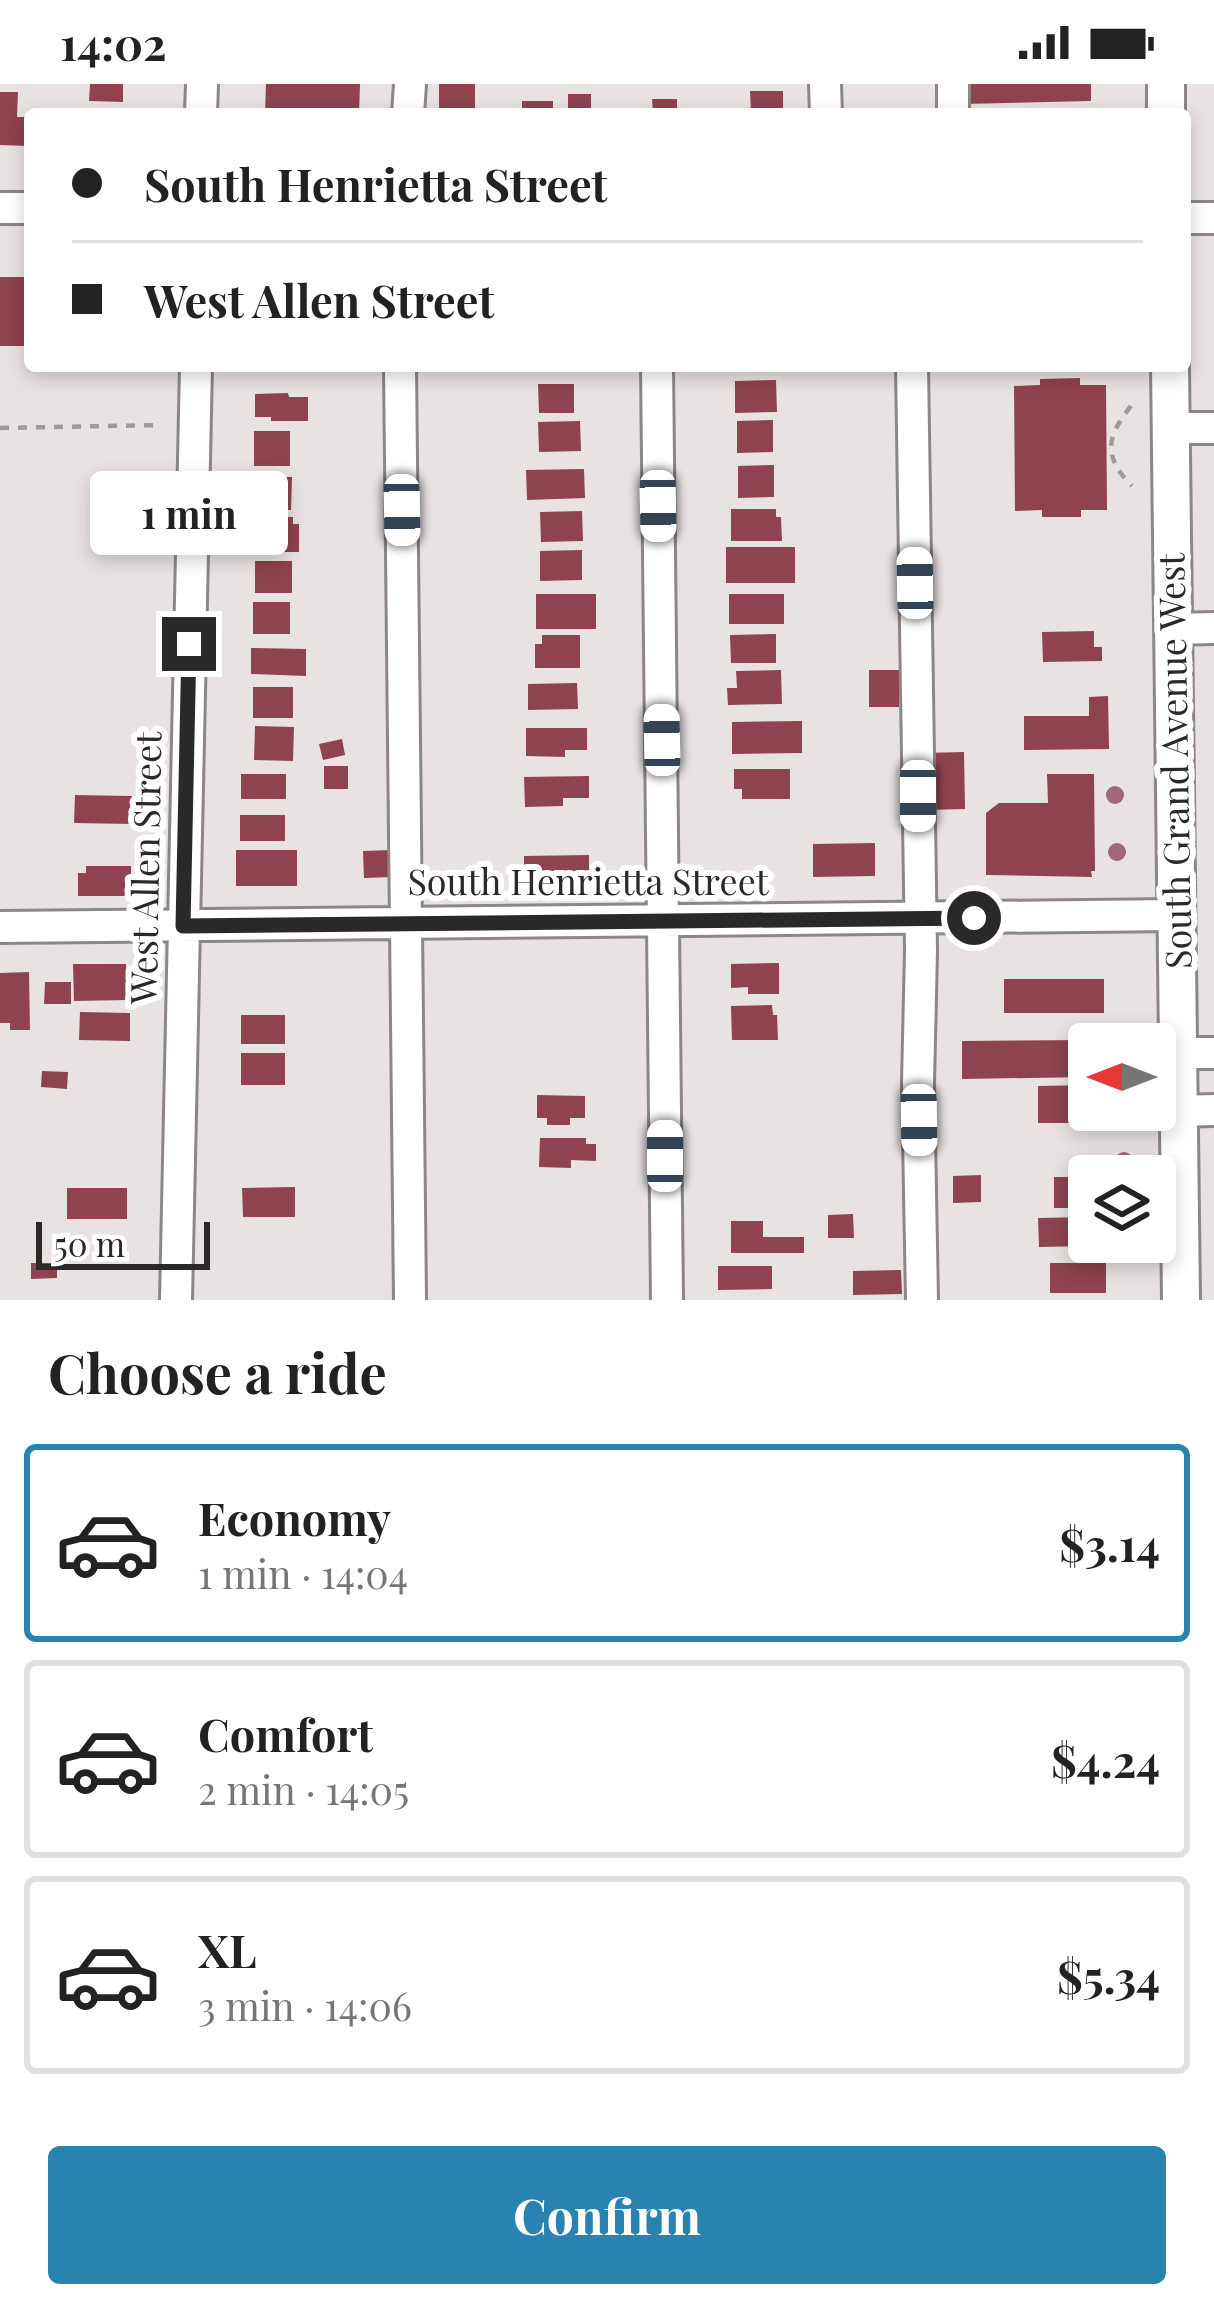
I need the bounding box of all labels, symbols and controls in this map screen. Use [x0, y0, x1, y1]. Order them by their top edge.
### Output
text: 14:02 [60, 12, 167, 72]
text: South Henrietta Street [144, 153, 607, 213]
text: West Allen Street [144, 269, 494, 329]
callout: 1 min [90, 470, 288, 554]
car [639, 470, 677, 542]
car [383, 474, 421, 546]
text: 1 min [141, 487, 237, 539]
car [896, 547, 934, 619]
street label: South Grand Avenue West [1145, 551, 1201, 969]
route end [162, 617, 216, 671]
car [643, 704, 681, 776]
street label: West Allen Street [118, 730, 170, 1006]
car [900, 760, 936, 832]
street label: South Henrietta Street [407, 856, 770, 904]
route start [947, 891, 1001, 945]
north arrow [1068, 1023, 1176, 1131]
map controls [1068, 1023, 1176, 1263]
car [900, 1084, 938, 1156]
car [647, 1120, 683, 1192]
button: layers [1068, 1155, 1176, 1263]
scale bar [36, 1216, 210, 1269]
text: 50 m [54, 1221, 125, 1265]
text: Choose a ride [48, 1336, 387, 1408]
text: Economy [198, 1487, 391, 1547]
icon: car [54, 1489, 162, 1597]
text: $3.14 [1059, 1513, 1160, 1573]
text: 1 min · 14:04 [198, 1547, 408, 1599]
text: Comfort [198, 1703, 373, 1763]
icon: car [54, 1705, 162, 1813]
text: $4.24 [1051, 1729, 1160, 1789]
text: 2 min · 14:05 [198, 1763, 409, 1815]
text: XL [198, 1919, 257, 1979]
icon: car [54, 1921, 162, 2029]
text: $5.34 [1057, 1945, 1160, 2005]
text: 3 min · 14:06 [198, 1979, 412, 2031]
button: Confirm [48, 2146, 1166, 2284]

